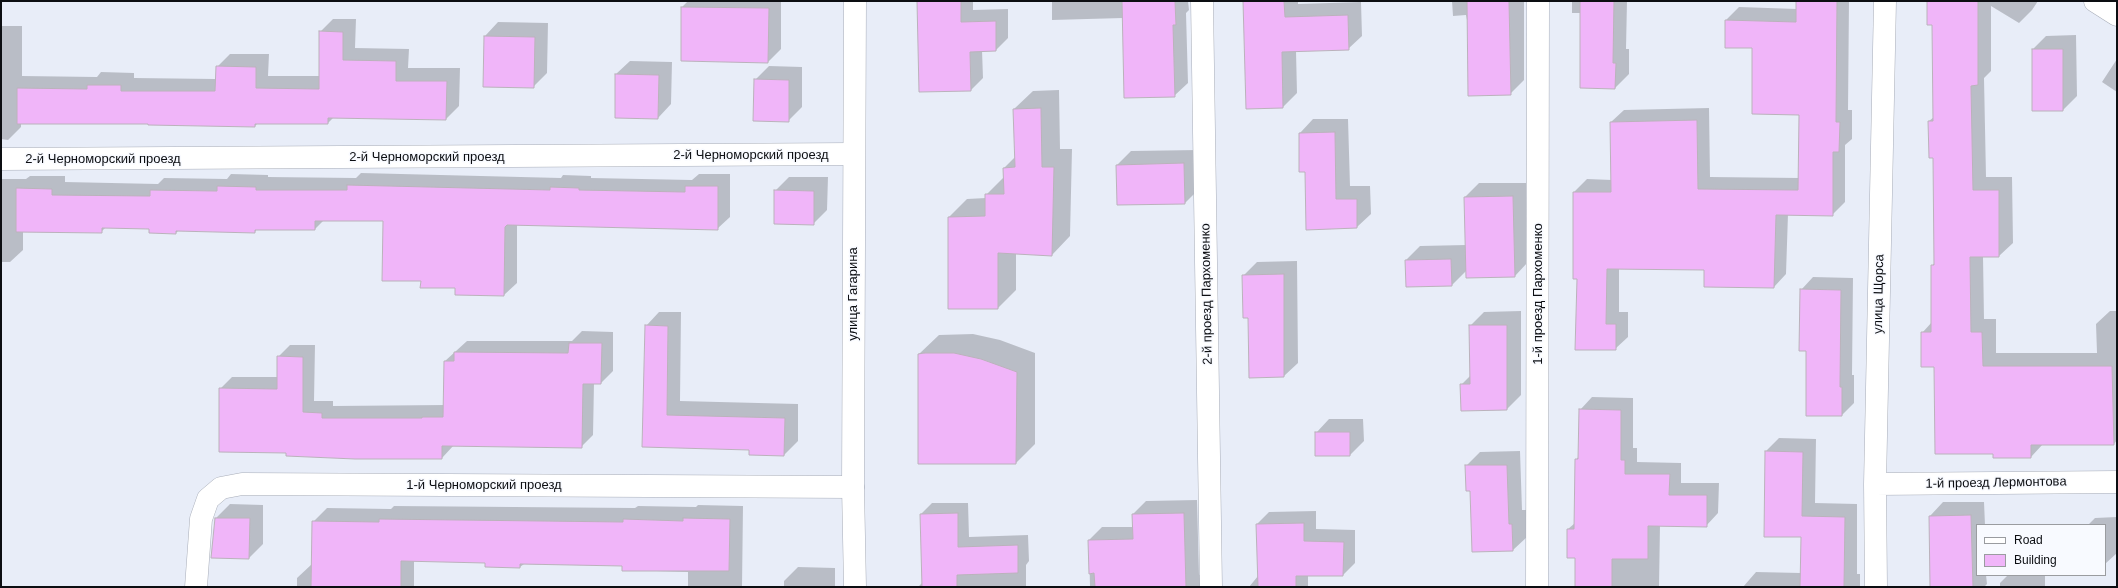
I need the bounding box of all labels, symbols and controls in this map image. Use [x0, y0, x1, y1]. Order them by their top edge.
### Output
street label: 2-й Черноморский проезд [673, 147, 829, 163]
street label: 2-й Черноморский проезд [349, 149, 505, 165]
street label: 2-й Черноморский проезд [25, 151, 181, 167]
street label: 2-й проезд Пархоменко [1198, 223, 1216, 365]
street label: 1-й проезд Пархоменко [1530, 223, 1546, 365]
street label: улица Гагарина [845, 247, 861, 341]
street label: улица Щорса [1871, 254, 1887, 334]
street label: 1-й проезд Лермонтова [1925, 474, 2067, 492]
street label: 1-й Черноморский проезд [406, 477, 562, 493]
legend [1976, 524, 2106, 576]
text: Road [2014, 533, 2043, 547]
text: Building [2014, 553, 2057, 567]

